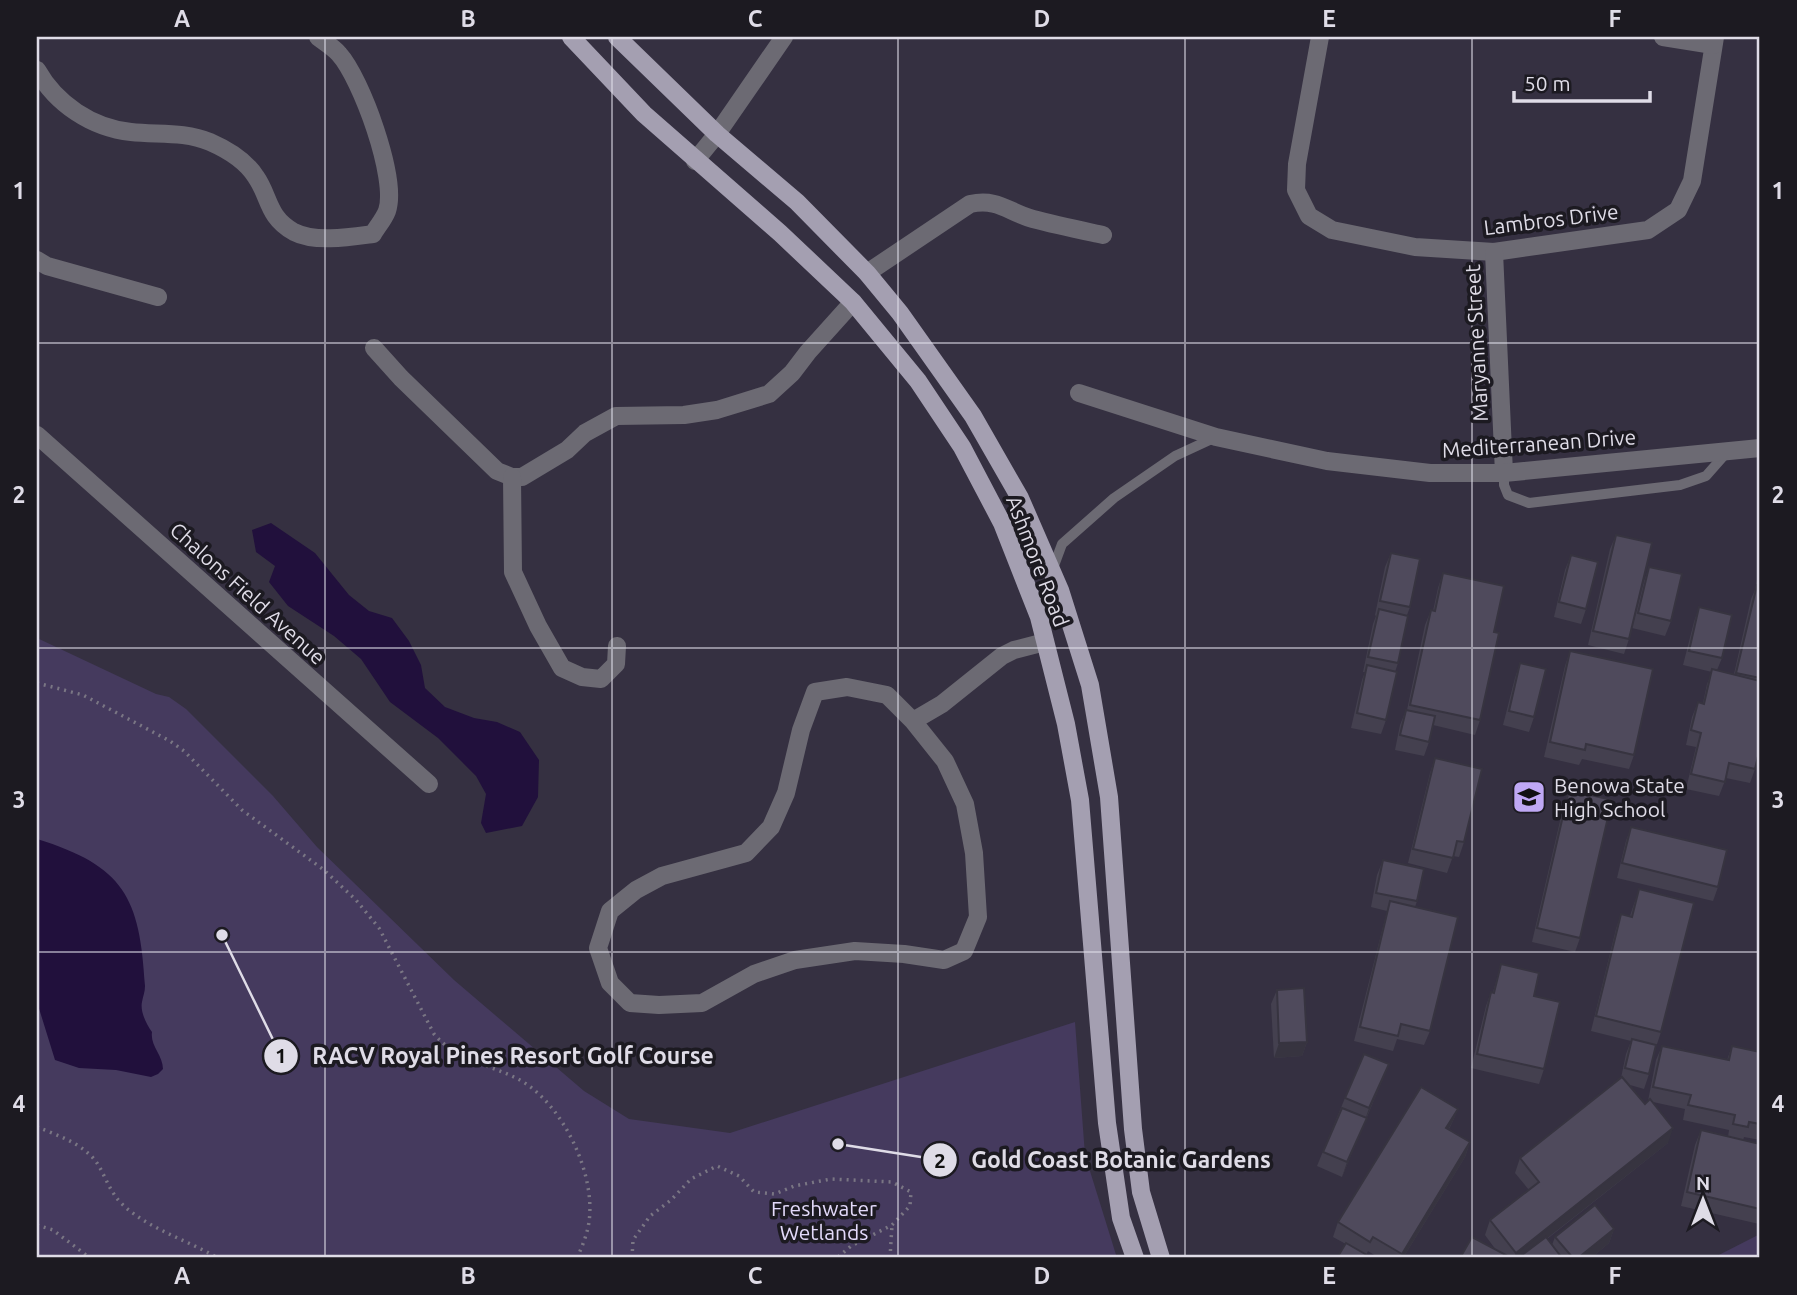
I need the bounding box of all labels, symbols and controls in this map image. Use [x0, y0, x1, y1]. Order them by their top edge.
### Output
text: A [174, 6, 190, 31]
text: B [460, 6, 476, 31]
text: C [748, 6, 763, 31]
text: D [1034, 6, 1050, 31]
text: E [1322, 6, 1336, 31]
text: F [1609, 6, 1622, 31]
scale bar [1514, 60, 1650, 104]
text: 50 m [1524, 71, 1571, 95]
text: 1 [13, 178, 25, 203]
text: 1 [1772, 178, 1784, 203]
street label: Lambros Drive [1482, 199, 1620, 239]
street label: Maryanne Street [1460, 264, 1492, 422]
street label: Mediterranean Drive [1441, 424, 1637, 462]
text: 2 [13, 482, 25, 507]
text: 2 [1772, 482, 1784, 507]
street label: Ashmore Road [1002, 492, 1074, 630]
street label: Chalons Field Avenue [165, 517, 331, 669]
place label: Benowa State High School [1554, 773, 1685, 821]
school or university icon: Benowa State High School [1510, 778, 1548, 816]
text: 3 [13, 787, 25, 812]
text: 3 [1772, 787, 1784, 812]
callout: RACV Royal Pines Resort Golf Course [263, 1034, 728, 1078]
text: 1 [275, 1043, 287, 1067]
text: RACV Royal Pines Resort Golf Course [312, 1043, 714, 1068]
text: 4 [13, 1091, 26, 1116]
text: 4 [1772, 1091, 1785, 1116]
callout: Gold Coast Botanic Gardens [922, 1138, 1285, 1182]
text: Gold Coast Botanic Gardens [971, 1147, 1271, 1172]
text: 2 [934, 1148, 946, 1172]
north arrow [1668, 1166, 1738, 1236]
text: N [1696, 1172, 1710, 1194]
park label: Freshwater Wetlands [771, 1196, 877, 1244]
text: A [174, 1263, 190, 1288]
text: B [460, 1263, 476, 1288]
text: C [748, 1263, 763, 1288]
text: D [1034, 1263, 1050, 1288]
text: E [1322, 1263, 1336, 1288]
text: F [1609, 1263, 1622, 1288]

